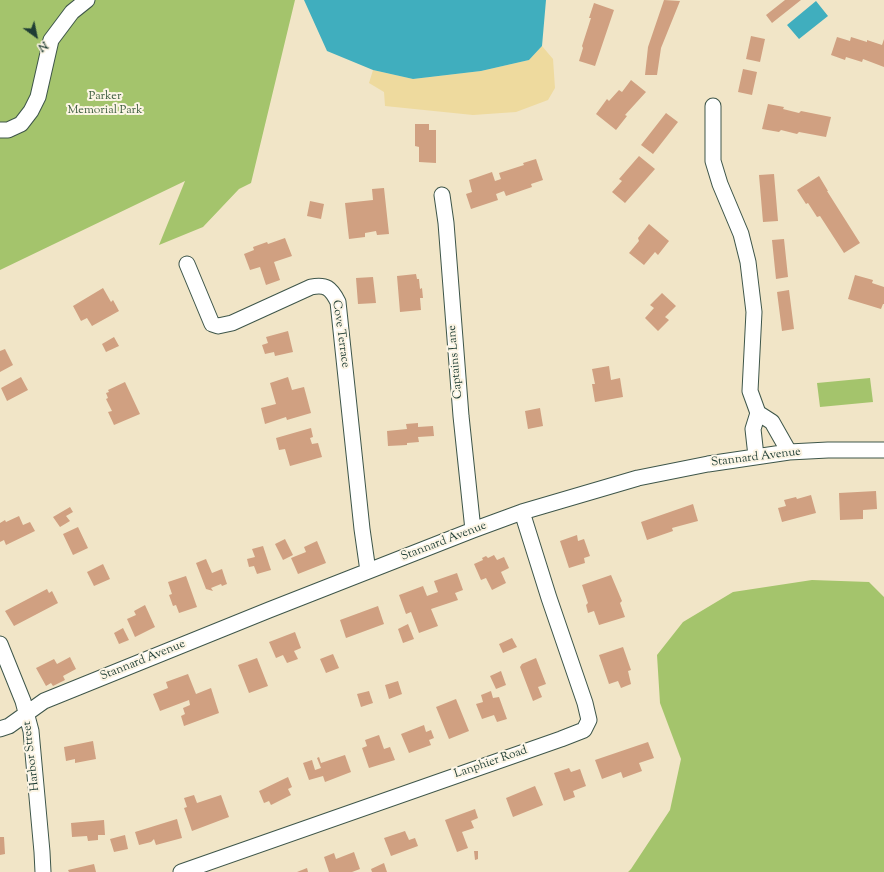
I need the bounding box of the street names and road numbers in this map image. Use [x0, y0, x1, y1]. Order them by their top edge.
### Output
street label: Cove Terrace [328, 299, 352, 369]
street label: Captains Lane [446, 324, 466, 400]
street label: Stannard Avenue [710, 445, 802, 471]
street label: Stannard Avenue [399, 519, 489, 565]
street label: Stannard Avenue [98, 637, 188, 685]
street label: Harbor Street [21, 720, 43, 792]
street label: Lanphier Road [453, 744, 529, 782]

